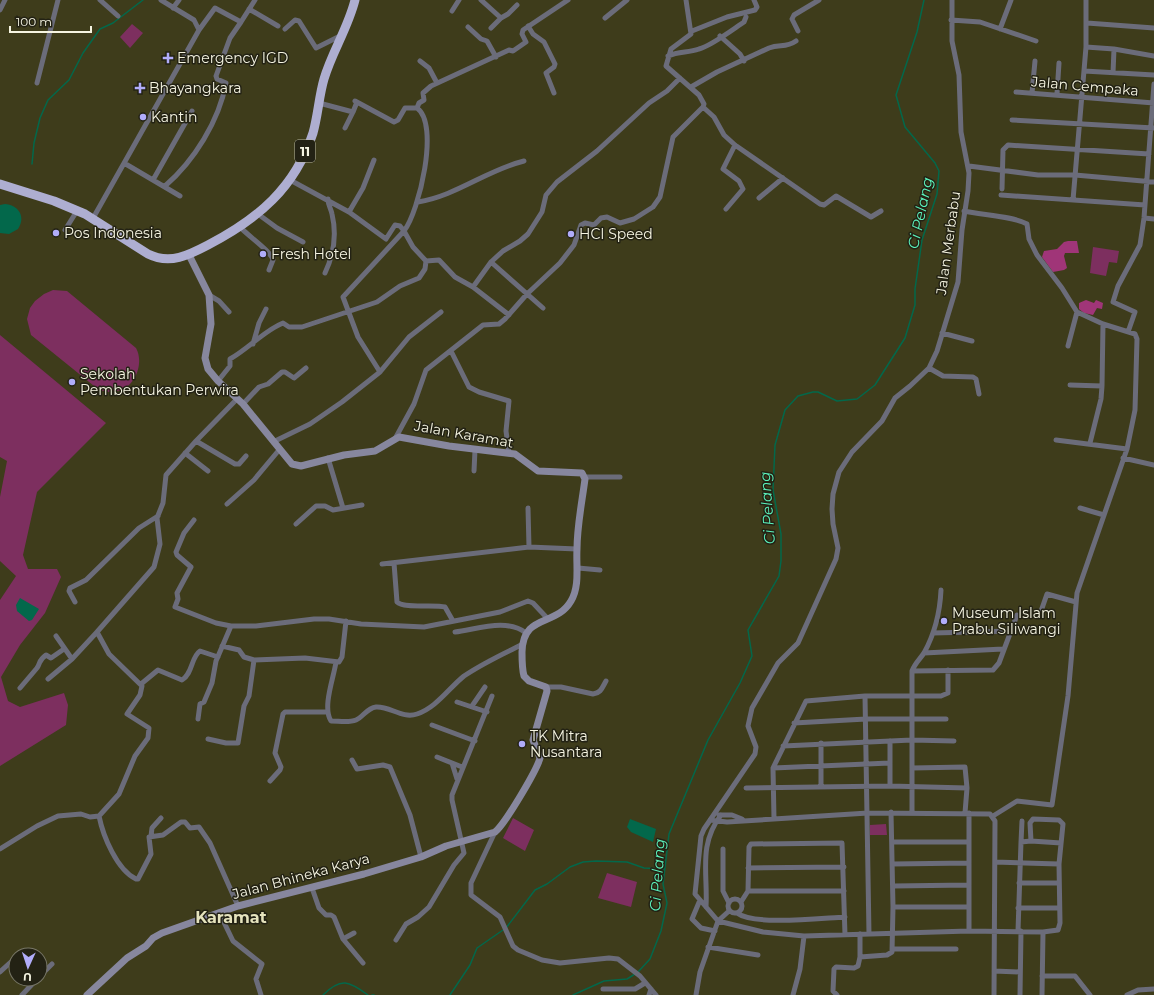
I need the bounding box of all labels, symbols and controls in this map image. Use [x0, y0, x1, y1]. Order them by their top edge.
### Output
scale bar [10, 8, 91, 34]
text: 100 m [16, 14, 52, 29]
place label: Emergency IGD [177, 49, 288, 67]
marker: Emergency IGD [162, 52, 174, 64]
street label: Jalan Cempaka [1030, 72, 1139, 100]
place label: Bhayangkara [149, 79, 241, 97]
marker: Bhayangkara [134, 82, 146, 94]
place label: Kantin [151, 108, 197, 126]
marker: Kantin [138, 112, 148, 122]
road number: 11 [295, 140, 315, 162]
water label: Ci Pelang [903, 175, 937, 251]
street label: Jalan Merbabu [932, 190, 964, 297]
place label: Pos Indonesia [64, 224, 162, 242]
place label: HCI Speed [579, 225, 653, 243]
marker: Pos Indonesia [51, 228, 61, 238]
marker: HCI Speed [566, 229, 576, 239]
place label: Fresh Hotel [271, 245, 351, 263]
marker: Fresh Hotel [258, 249, 268, 259]
place label: Sekolah Pembentukan Perwira [80, 365, 239, 399]
marker: Sekolah Pembentukan Perwira [67, 377, 77, 387]
street label: Jalan Karamat [412, 416, 515, 452]
water label: Ci Pelang [755, 471, 779, 545]
place label: Museum Islam Prabu Siliwangi [952, 604, 1061, 638]
marker: Museum Islam Prabu Siliwangi [939, 616, 949, 626]
place label: TK Mitra Nusantara [530, 727, 602, 761]
marker: TK Mitra Nusantara [517, 739, 527, 749]
water label: Ci Pelang [645, 838, 669, 912]
street label: Jalan Bhineka Karya [229, 849, 372, 903]
district label: Karamat [195, 908, 267, 927]
north arrow [8, 947, 48, 987]
text: U [23, 970, 32, 984]

